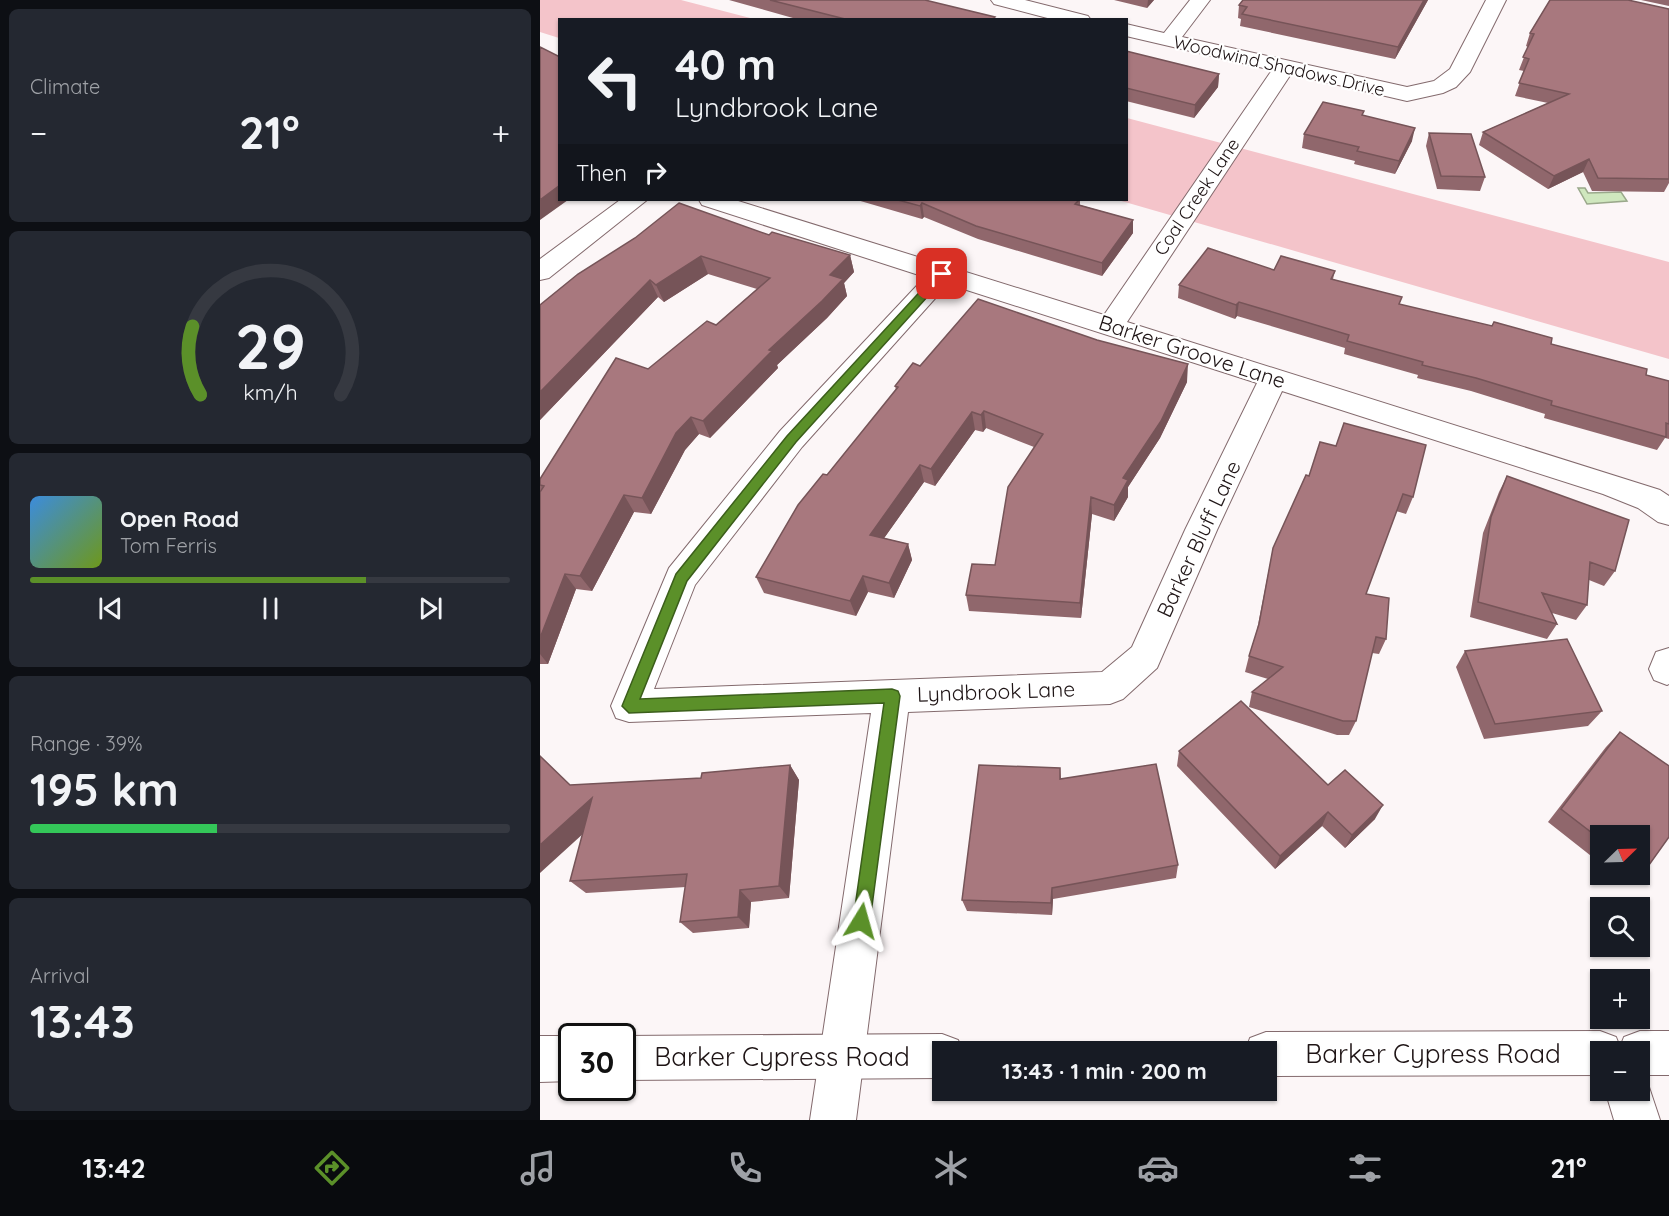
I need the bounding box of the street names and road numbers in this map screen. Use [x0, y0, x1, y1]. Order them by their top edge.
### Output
street label: Woodwind Shadows Drive [1171, 30, 1387, 101]
street label: Coal Creek Lane [1149, 134, 1244, 260]
street label: Barker Groove Lane [1096, 309, 1289, 394]
street label: Barker Bluff Lane [1150, 456, 1246, 621]
street label: Lyndbrook Lane [917, 675, 1075, 707]
street label: Barker Cypress Road [1305, 1037, 1561, 1070]
street label: Barker Cypress Road [654, 1040, 910, 1073]

